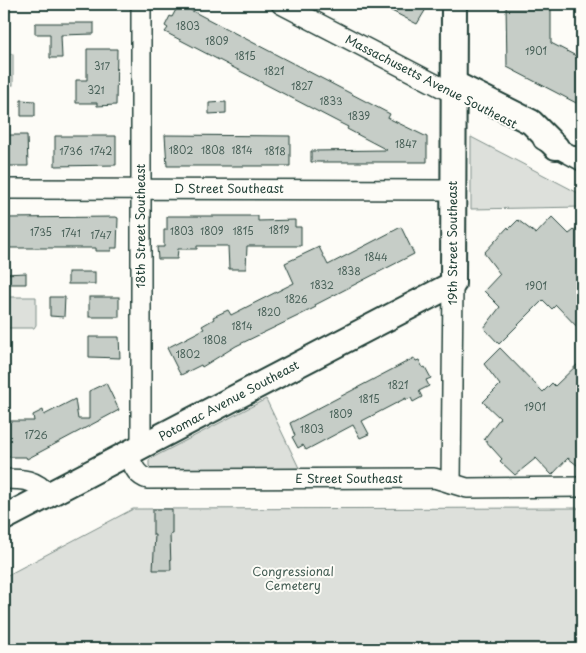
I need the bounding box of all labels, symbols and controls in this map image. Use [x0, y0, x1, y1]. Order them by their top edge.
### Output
house number: 1803 [176, 18, 200, 33]
street label: Massachusetts Avenue Southeast [342, 30, 521, 133]
house number: 1809 [205, 33, 229, 48]
house number: 1901 [525, 43, 547, 58]
house number: 1815 [234, 48, 256, 63]
house number: 317 [94, 58, 110, 73]
house number: 1821 [263, 63, 285, 78]
house number: 1827 [291, 78, 313, 93]
house number: 321 [87, 82, 105, 97]
house number: 1833 [319, 93, 343, 108]
house number: 1839 [348, 108, 370, 123]
house number: 1847 [395, 136, 418, 151]
house number: 1802 [169, 142, 193, 157]
house number: 1808 [201, 142, 225, 157]
house number: 1814 [231, 142, 253, 157]
house number: 1736 [59, 143, 83, 158]
house number: 1742 [90, 143, 112, 158]
house number: 1818 [264, 143, 286, 158]
street label: 18th Street Southeast [131, 163, 149, 288]
street label: D Street Southeast [174, 179, 284, 197]
street label: 19th Street Southeast [443, 181, 461, 305]
house number: 1819 [269, 222, 289, 237]
house number: 1803 [170, 223, 194, 238]
house number: 1809 [200, 223, 224, 238]
house number: 1815 [232, 223, 254, 238]
house number: 1735 [30, 224, 52, 239]
house number: 1741 [61, 225, 81, 240]
house number: 1747 [90, 227, 112, 242]
house number: 1844 [364, 249, 388, 264]
house number: 1838 [337, 263, 361, 278]
house number: 1832 [310, 277, 334, 292]
house number: 1901 [525, 278, 547, 293]
house number: 1826 [285, 291, 307, 306]
house number: 1820 [257, 304, 281, 319]
house number: 1814 [231, 318, 253, 333]
house number: 1808 [203, 332, 227, 347]
house number: 1802 [176, 346, 200, 361]
street label: Potomac Avenue Southeast [155, 355, 302, 445]
house number: 1821 [387, 377, 409, 392]
house number: 1815 [358, 391, 380, 406]
house number: 1901 [524, 399, 546, 414]
house number: 1809 [329, 406, 353, 421]
house number: 1803 [300, 421, 324, 436]
house number: 1726 [24, 427, 48, 442]
street label: E Street Southeast [295, 469, 403, 487]
park label: Congressional Cemetery [252, 562, 334, 594]

